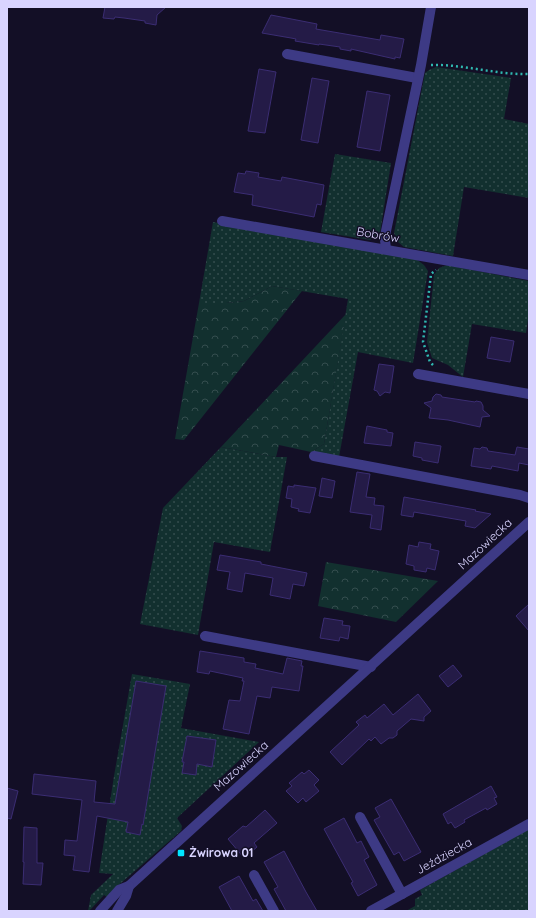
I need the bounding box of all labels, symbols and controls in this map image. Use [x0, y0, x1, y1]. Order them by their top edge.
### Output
street label: Bobrów [356, 223, 401, 246]
street label: Mazowiecka [455, 515, 515, 572]
street label: Mazowiecka [210, 737, 271, 794]
street label: Jeździecka [413, 834, 474, 877]
place label: Żwirowa 01 [189, 845, 253, 860]
marker: Żwirowa 01 [176, 848, 186, 858]

